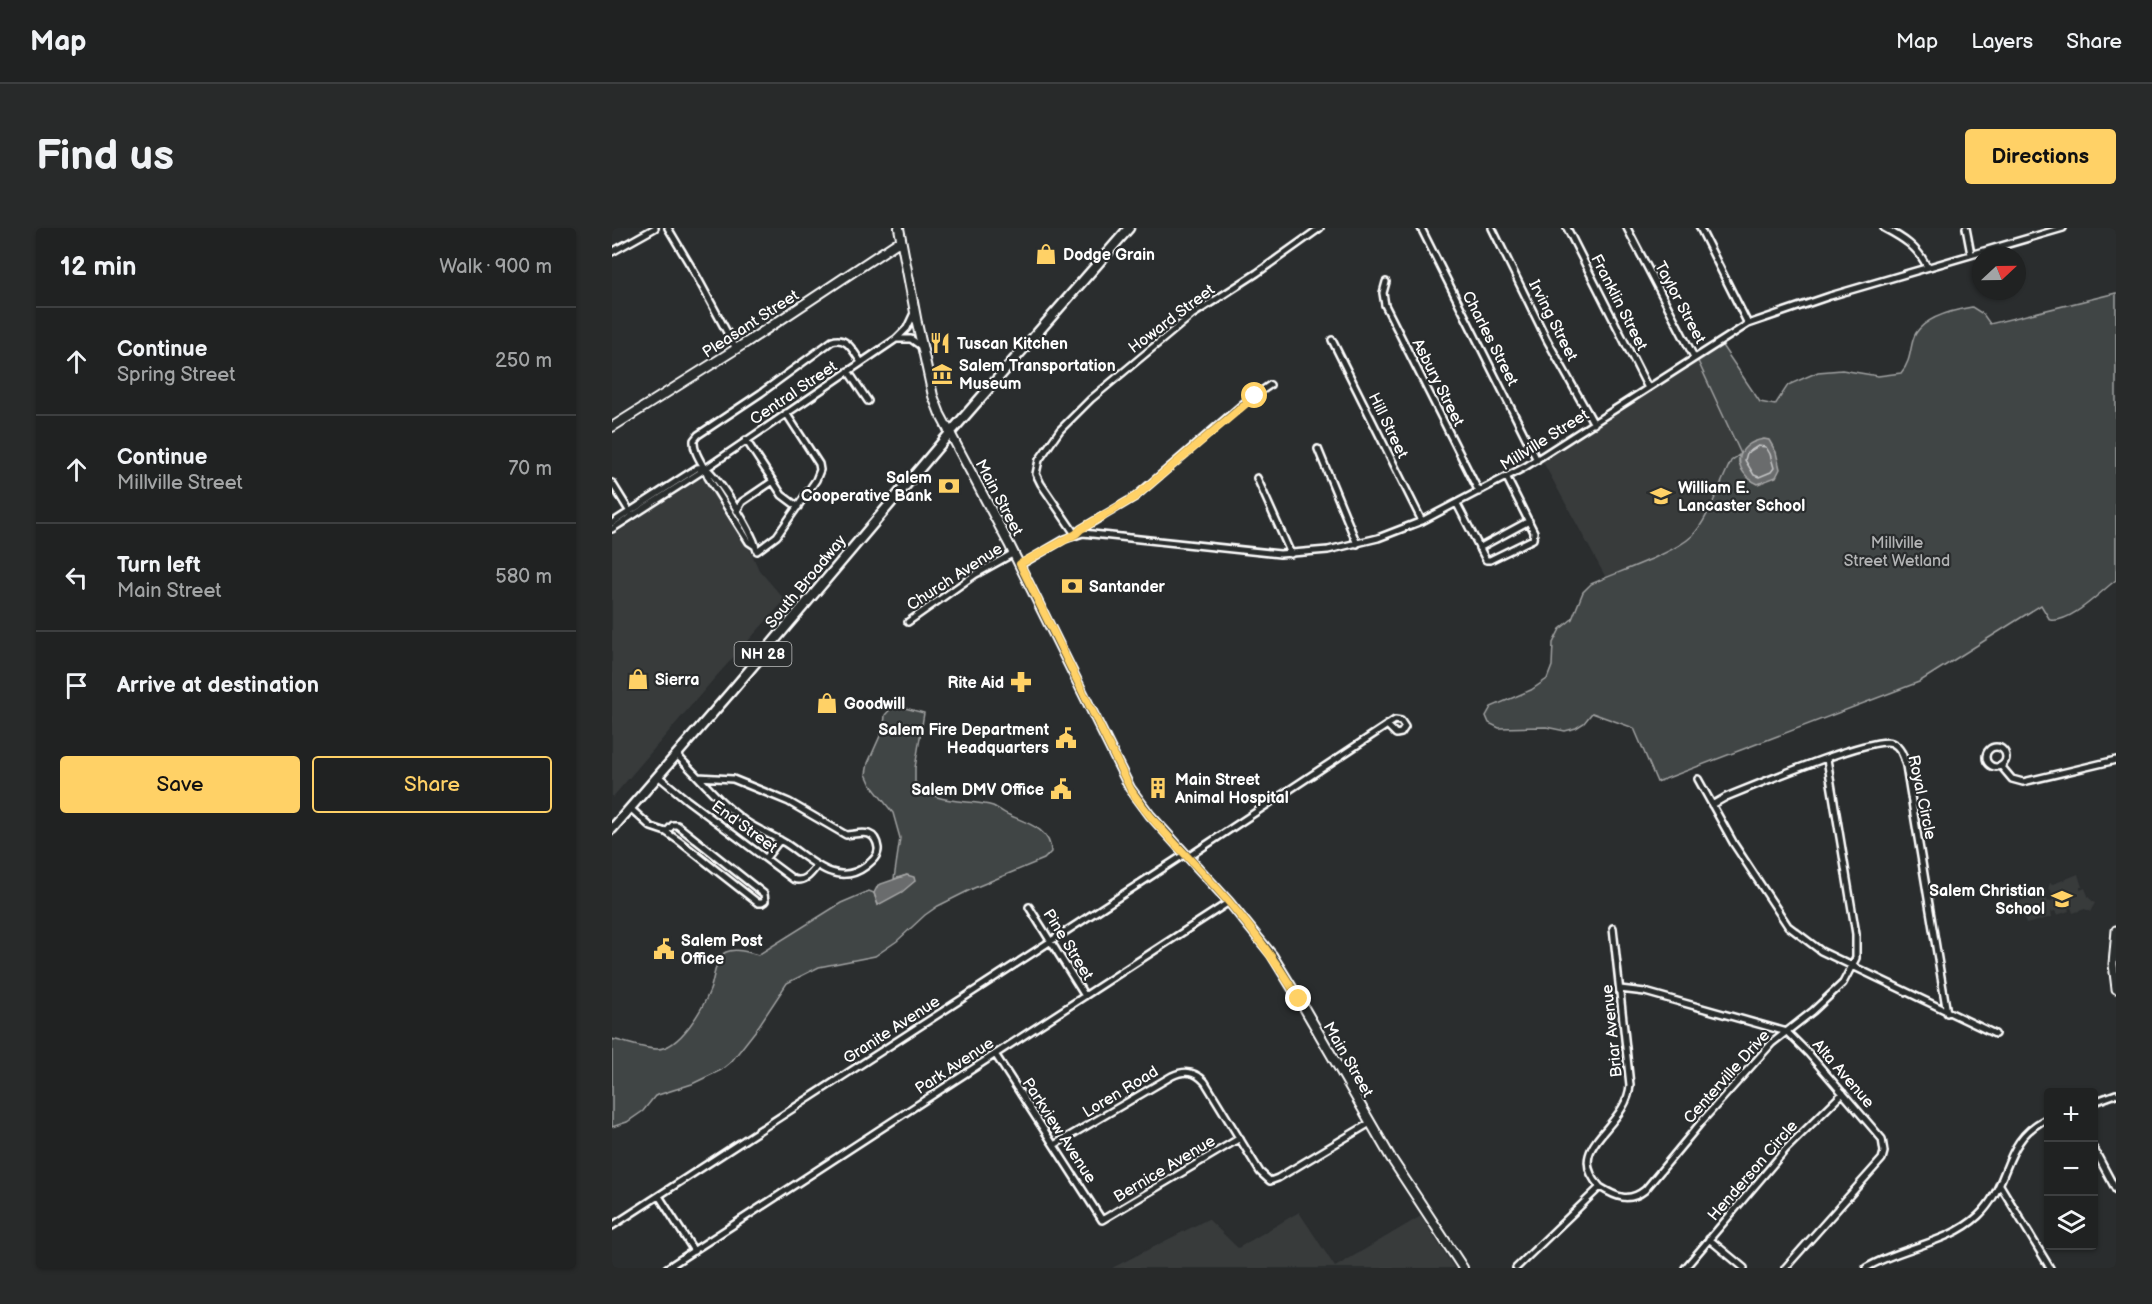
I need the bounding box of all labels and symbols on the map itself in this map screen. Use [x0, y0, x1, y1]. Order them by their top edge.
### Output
shop icon: Dodge Grain [1034, 242, 1058, 266]
place label: Dodge Grain [1063, 246, 1155, 265]
north arrow [1972, 246, 2026, 300]
street label: Franklin Street [1586, 252, 1651, 354]
street label: Taylor Street [1650, 258, 1709, 347]
street label: Irving Street [1524, 277, 1581, 364]
street label: Howard Street [1125, 281, 1219, 358]
street label: Pleasant Street [699, 286, 803, 362]
street label: Charles Street [1458, 288, 1522, 389]
restaurant icon: Tuscan Kitchen [928, 331, 952, 355]
place label: Tuscan Kitchen [957, 335, 1068, 354]
street label: Asbury Street [1408, 336, 1468, 430]
street label: Central Street [747, 357, 841, 429]
place label: Salem Transportation Museum [959, 357, 1116, 394]
museum icon: Salem Transportation Museum [930, 362, 954, 386]
route start [1241, 382, 1267, 408]
street label: Hill Street [1364, 390, 1412, 462]
street label: Millville Street [1497, 406, 1593, 475]
street label: Main Street [971, 456, 1027, 539]
place label: Salem Cooperative Bank [801, 469, 933, 506]
bank icon: Salem Cooperative Bank [937, 474, 961, 498]
place label: William E. Lancaster School [1678, 479, 1805, 516]
school or university icon: William E. Lancaster School [1649, 484, 1673, 508]
street label: South Broadway [762, 531, 851, 632]
park label: Millville Street Wetland [1844, 534, 1950, 571]
street label: Church Avenue [904, 539, 1006, 615]
bank icon: Santander [1060, 574, 1084, 598]
place label: Santander [1089, 578, 1166, 597]
road number: NH 28 [734, 642, 792, 666]
shop icon: Sierra [626, 667, 650, 691]
pharmacy icon: Rite Aid [1009, 670, 1033, 694]
place label: Sierra [655, 671, 699, 690]
place label: Rite Aid [947, 674, 1004, 693]
shop icon: Goodwill [815, 691, 839, 715]
place label: Goodwill [844, 695, 905, 714]
place label: Salem Fire Department Headquarters [879, 721, 1050, 758]
public building icon: Salem Fire Department Headquarters [1054, 726, 1078, 750]
street label: Royal Circle [1903, 753, 1940, 842]
place label: Main Street Animal Hospital [1174, 771, 1289, 808]
building icon: Main Street Animal Hospital [1146, 776, 1170, 800]
public building icon: Salem DMV Office [1049, 777, 1073, 801]
place label: Salem DMV Office [912, 781, 1044, 800]
street label: End Street [708, 797, 781, 857]
place label: Salem Christian School [1929, 882, 2045, 919]
school or university icon: Salem Christian School [2050, 887, 2074, 911]
street label: Pine Street [1038, 906, 1097, 984]
place label: Salem Post Office [681, 932, 763, 969]
public building icon: Salem Post Office [652, 937, 676, 961]
street label: Briar Avenue [1598, 983, 1627, 1078]
route end [1285, 985, 1311, 1011]
street label: Granite Avenue [840, 992, 944, 1069]
street label: Main Street [1319, 1019, 1377, 1101]
street label: Centerville Drive [1680, 1026, 1774, 1128]
street label: Park Avenue [912, 1033, 998, 1099]
street label: Alta Avenue [1808, 1036, 1878, 1113]
street label: Loren Road [1080, 1062, 1162, 1122]
street label: Parkview Avenue [1018, 1075, 1100, 1187]
street label: Henderson Circle [1704, 1116, 1802, 1225]
street label: Bernice Avenue [1111, 1131, 1219, 1207]

